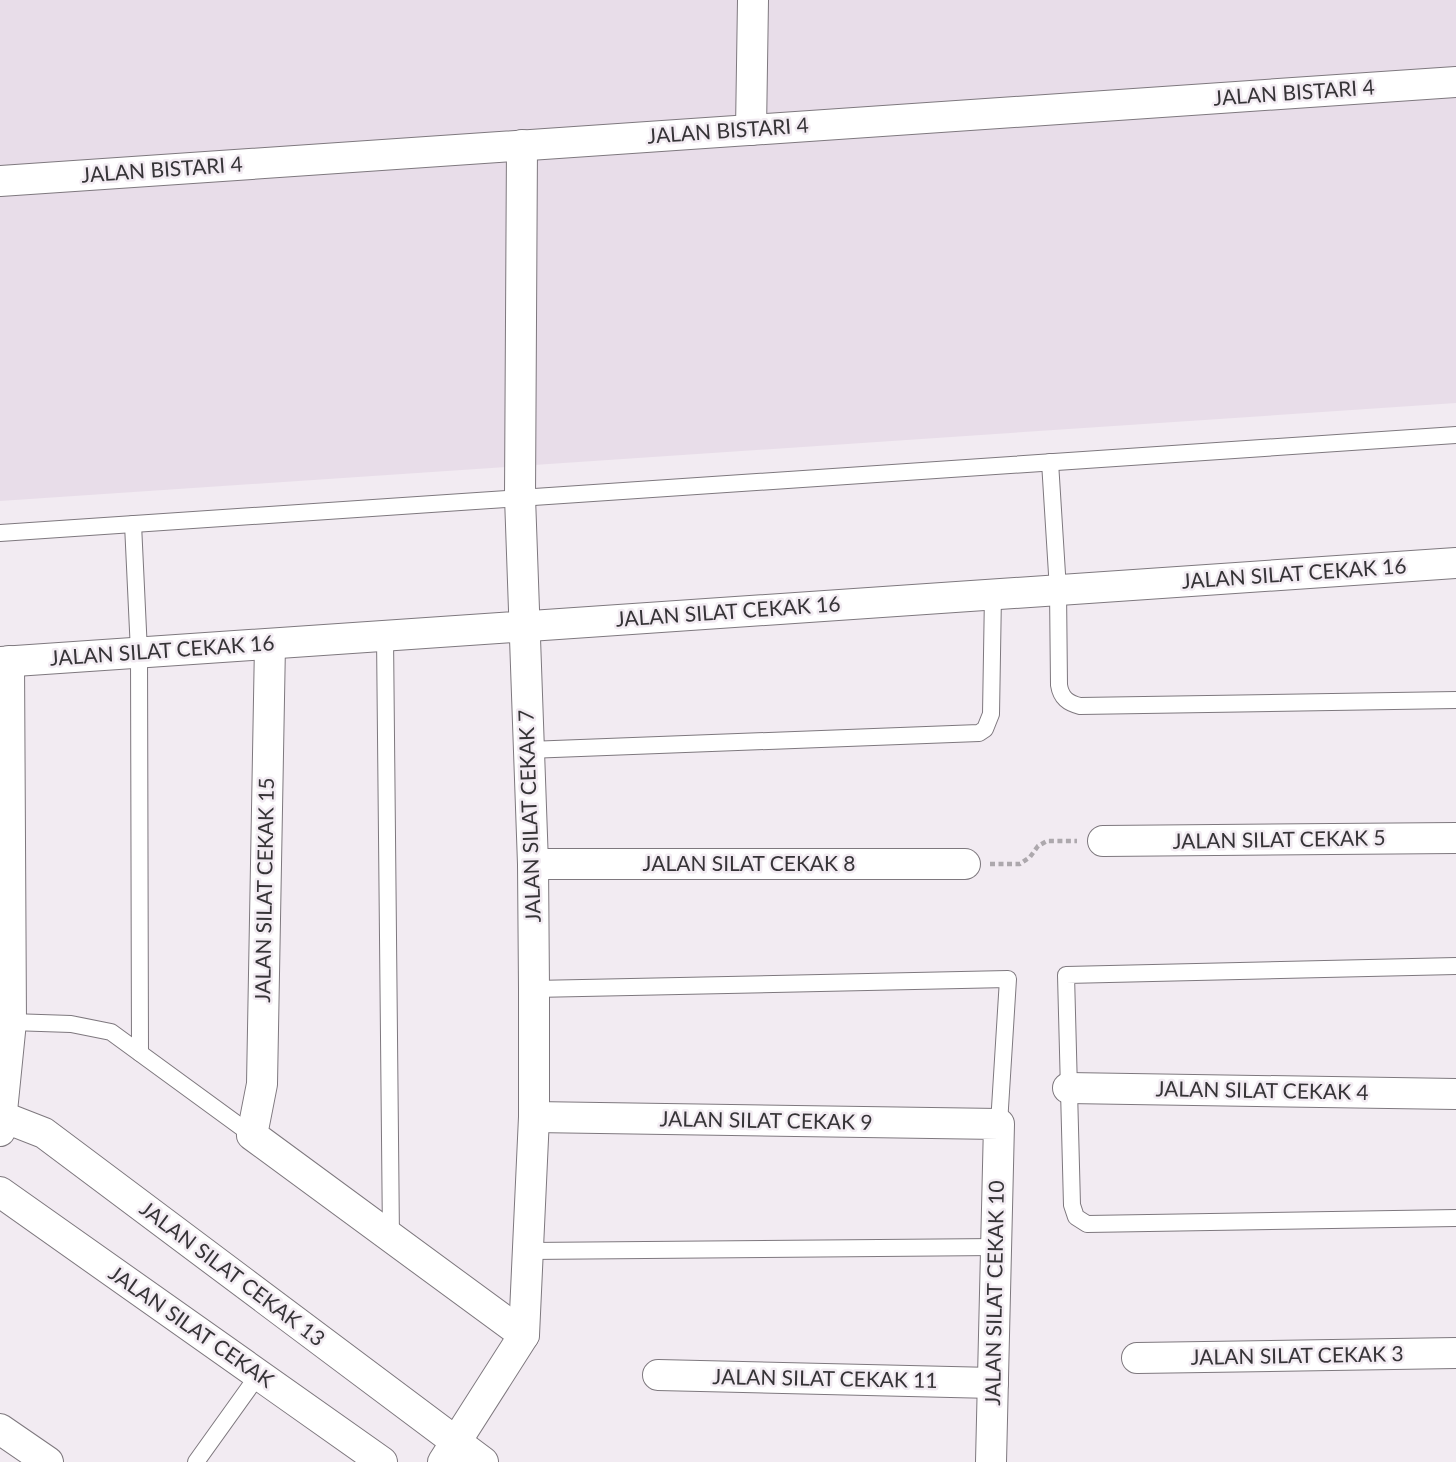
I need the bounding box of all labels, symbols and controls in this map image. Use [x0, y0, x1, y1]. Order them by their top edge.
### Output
street label: JALAN BISTARI 4 [1212, 73, 1376, 110]
street label: JALAN BISTARI 4 [646, 111, 810, 148]
street label: JALAN BISTARI 4 [80, 150, 244, 187]
street label: JALAN SILAT CEKAK 16 [1181, 552, 1407, 593]
street label: JALAN SILAT CEKAK 16 [615, 590, 841, 631]
street label: JALAN SILAT CEKAK 16 [49, 629, 275, 670]
street label: JALAN SILAT CEKAK 7 [512, 709, 545, 923]
street label: JALAN SILAT CEKAK 15 [249, 777, 278, 1003]
street label: JALAN SILAT CEKAK 5 [1172, 824, 1386, 853]
street label: JALAN SILAT CEKAK 8 [643, 850, 856, 875]
street label: JALAN SILAT CEKAK 4 [1155, 1075, 1369, 1104]
street label: JALAN SILAT CEKAK 9 [659, 1105, 873, 1134]
street label: JALAN SILAT CEKAK 10 [979, 1180, 1008, 1406]
street label: JALAN SILAT CEKAK 13 [134, 1196, 330, 1352]
street label: JALAN SILAT CEKAK [103, 1260, 279, 1394]
street label: JALAN SILAT CEKAK 3 [1190, 1340, 1404, 1369]
street label: JALAN SILAT CEKAK 11 [712, 1363, 938, 1392]

